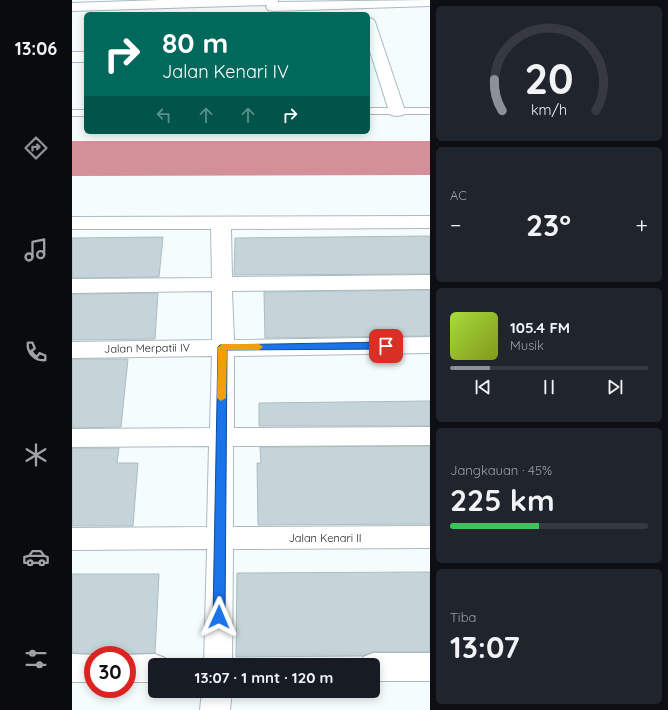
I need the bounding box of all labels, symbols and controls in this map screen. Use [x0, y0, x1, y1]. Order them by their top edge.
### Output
text: 80 m [162, 25, 228, 60]
icon: right [96, 28, 148, 80]
text: 13:06 [15, 37, 57, 60]
text: 20 [524, 52, 574, 104]
text: Jalan Kenari IV [162, 60, 289, 83]
text: km/h [531, 101, 567, 119]
icon: left [153, 104, 175, 126]
icon: ahead [195, 104, 217, 126]
icon: ahead [237, 104, 259, 126]
icon: right [279, 104, 301, 126]
icon: directions [22, 134, 50, 162]
text: AC [450, 187, 467, 203]
text: 23° [526, 206, 571, 244]
text: − [450, 211, 461, 239]
text: + [636, 211, 648, 239]
icon: music [22, 236, 50, 264]
text: 105.4 FM [510, 318, 570, 337]
pin [369, 329, 403, 363]
icon: arrive [375, 335, 397, 357]
text: Musik [510, 337, 544, 353]
icon: phone [22, 338, 50, 366]
street label: Jalan Merpatii IV [104, 340, 190, 356]
icon: previous [472, 376, 494, 398]
icon: pause [538, 376, 560, 398]
icon: next [604, 376, 626, 398]
icon: climate [22, 441, 50, 469]
text: Jangkauan · 45% [450, 462, 552, 478]
text: 225 km [450, 481, 555, 519]
street label: Jalan Kenari II [288, 531, 362, 545]
icon: car [22, 543, 50, 571]
position arrow [198, 596, 240, 638]
text: Tiba [450, 609, 476, 625]
text: 13:07 [450, 628, 520, 666]
icon: filters [22, 645, 50, 673]
speed limit sign: 30 [84, 646, 136, 698]
text: 13:07 · 1 mnt · 120 m [195, 668, 333, 687]

